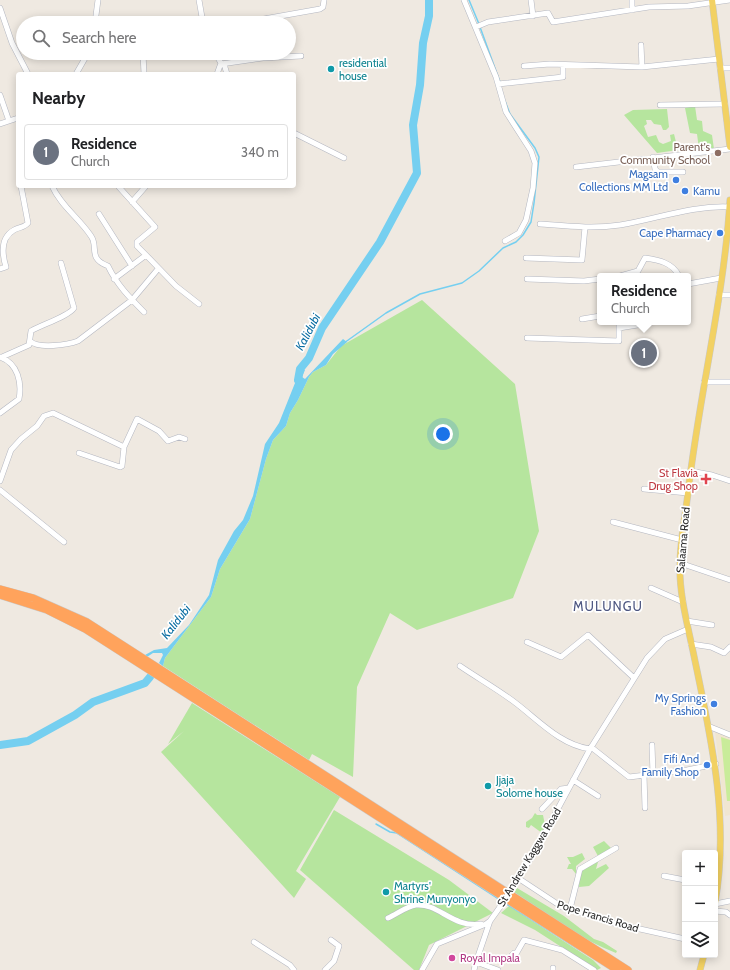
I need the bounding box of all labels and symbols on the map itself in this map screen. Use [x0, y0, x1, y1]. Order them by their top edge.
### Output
place label: residential house [339, 56, 387, 83]
marker: residential house [326, 64, 336, 74]
place label: Parent's Community School [620, 140, 710, 167]
marker: Parent's Community School [713, 148, 723, 158]
place label: Magsam Collections MM Ltd [579, 167, 668, 194]
marker: Magsam Collections MM Ltd [671, 175, 681, 185]
place label: Kamu [693, 184, 720, 198]
marker: Kamu [680, 186, 690, 196]
place label: Cape Pharmacy [639, 226, 712, 240]
marker: Cape Pharmacy [715, 228, 725, 238]
water label: Kalidubi [292, 311, 324, 353]
pin: 1 [631, 338, 657, 368]
your location [433, 424, 453, 444]
place label: St Flavia Drug Shop [648, 466, 699, 493]
marker: St Flavia Drug Shop [701, 474, 711, 484]
street label: Salaama Road [673, 506, 693, 574]
district label: MULUNGU [573, 598, 643, 614]
water label: Kalidubi [158, 601, 194, 642]
place label: My Springs Fashion [655, 691, 706, 718]
marker: My Springs Fashion [709, 699, 719, 709]
place label: Fifi And Family Shop [642, 752, 699, 779]
marker: Fifi And Family Shop [702, 760, 712, 770]
place label: Jjaja Solome house [495, 773, 563, 800]
marker: Jjaja Solome house [483, 781, 493, 791]
street label: St Andrew Kaggwa Road [494, 805, 564, 909]
place label: Martyrs' Shrine Munyonyo [394, 879, 476, 906]
marker: Martyrs' Shrine Munyonyo [381, 887, 391, 897]
street label: Pope Francis Road [555, 897, 641, 935]
place label: Royal Impala [460, 951, 521, 965]
marker: Royal Impala [447, 953, 457, 963]

